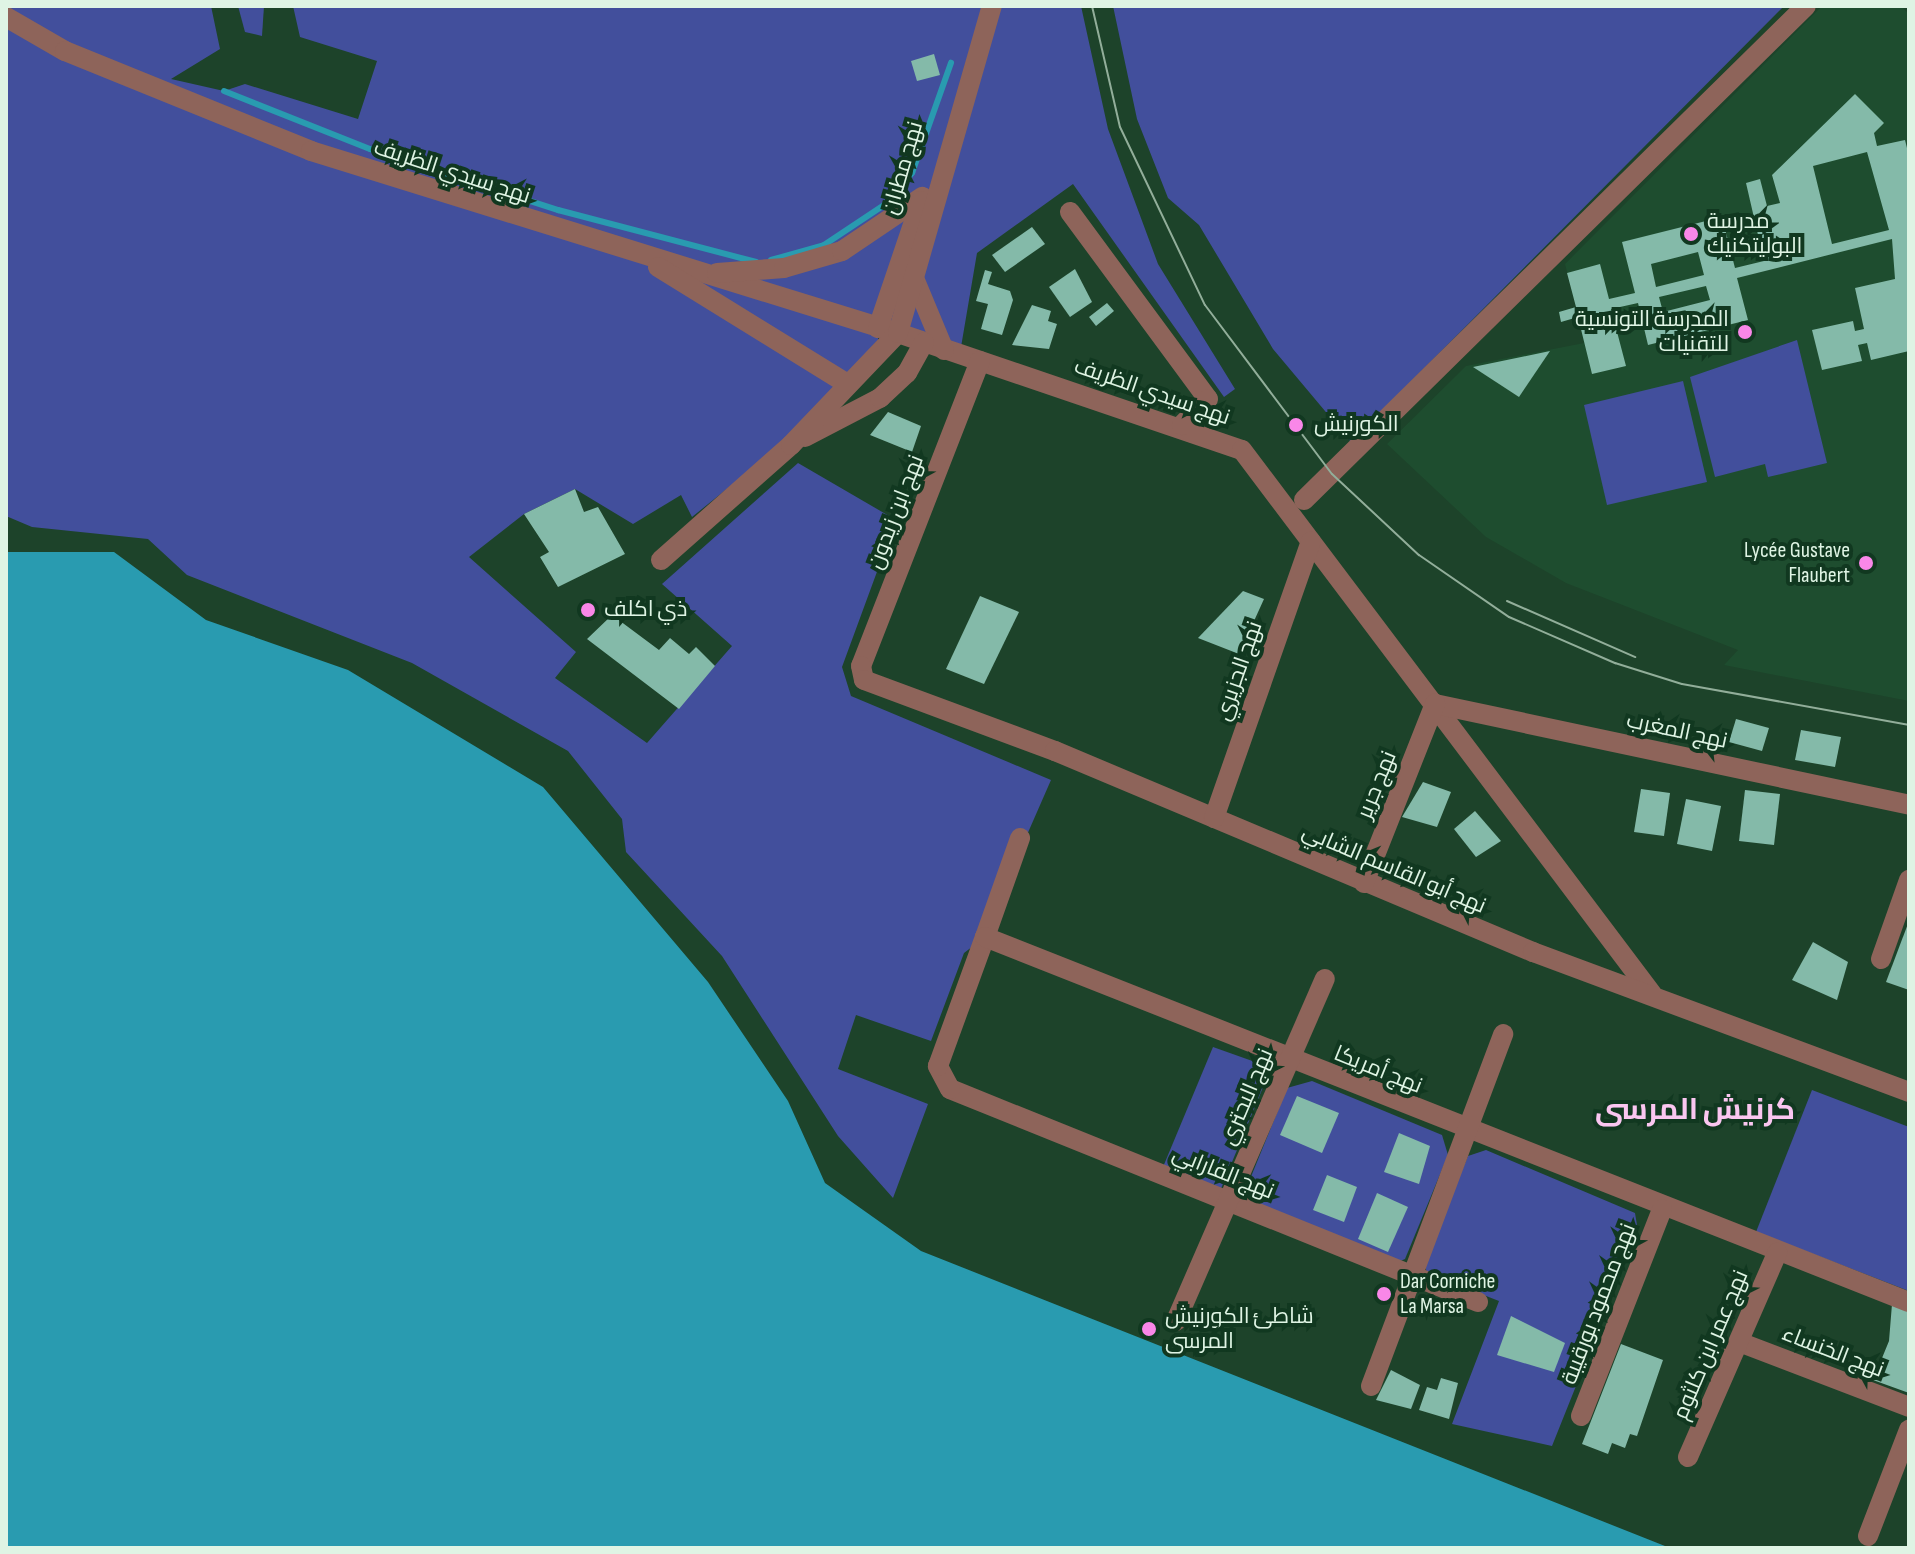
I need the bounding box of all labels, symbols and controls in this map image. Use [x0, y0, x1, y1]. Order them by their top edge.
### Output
street label: نهج مطران [877, 118, 929, 218]
street label: نهج سيدي الظريف [370, 134, 534, 210]
place label: مدرسة البوليتكنيك [1707, 208, 1803, 260]
marker: مدرسة البوليتكنيك [1682, 225, 1700, 243]
place label: المدرسة التونسية للتقنيات [1575, 306, 1729, 358]
marker: المدرسة التونسية للتقنيات [1736, 323, 1754, 341]
street label: نهج سيدي الظريف [1071, 353, 1233, 431]
place label: الكورنيش [1314, 412, 1399, 438]
marker: الكورنيش [1285, 414, 1307, 436]
street label: نهج ابن زيدون [862, 451, 930, 573]
place label: Lycée Gustave Flaubert [1744, 537, 1850, 588]
marker: Lycée Gustave Flaubert [1857, 554, 1875, 572]
place label: ذي اكلف [604, 597, 687, 623]
marker: ذي اكلف [579, 601, 597, 619]
street label: نهج الجزيري [1210, 618, 1268, 724]
street label: نهج المغرب [1624, 707, 1730, 755]
street label: نهج جرير [1352, 747, 1402, 823]
street label: نهج أبو القاسم الشابي [1298, 818, 1490, 920]
street label: نهج أمريكا [1330, 1040, 1426, 1100]
street label: نهج البحتري [1215, 1045, 1279, 1149]
district label: كرنيش المرسى [1595, 1092, 1795, 1128]
street label: نهج الفارابي [1168, 1141, 1278, 1205]
street label: نهج محمود بورقيبة [1556, 1220, 1642, 1388]
street label: نهج عمر ابن كلثوم [1668, 1266, 1754, 1424]
place label: Dar Corniche La Marsa [1400, 1268, 1495, 1320]
marker: Dar Corniche La Marsa [1375, 1285, 1393, 1303]
place label: شاطئ الكورنيش المرسى [1165, 1303, 1314, 1354]
marker: شاطئ الكورنيش المرسى [1140, 1320, 1158, 1338]
street label: نهج الخنساء [1778, 1321, 1888, 1383]

